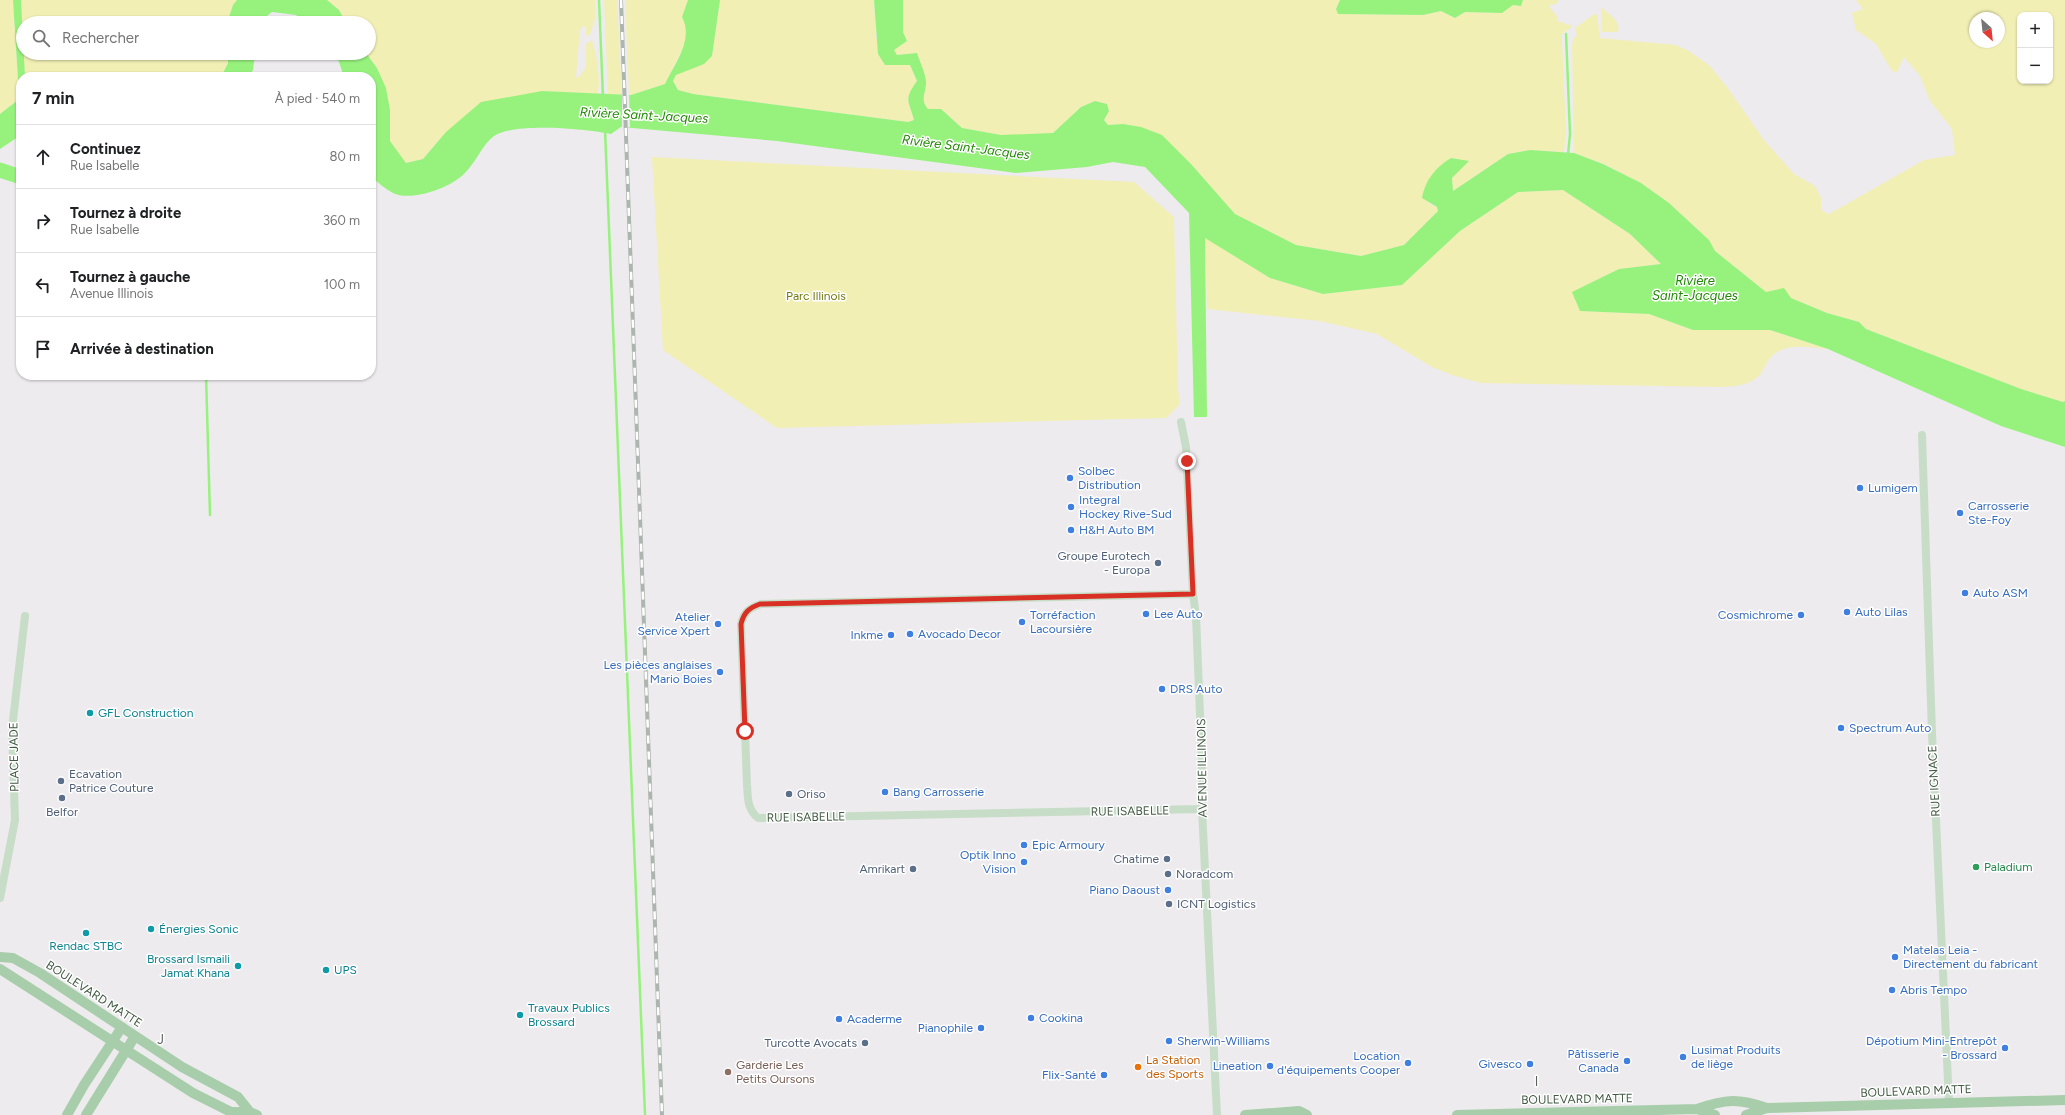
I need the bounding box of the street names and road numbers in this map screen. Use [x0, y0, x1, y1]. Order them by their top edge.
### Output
street label: AVENUE ILLINOIS [1194, 718, 1210, 818]
street label: PLACE JADE [6, 722, 22, 792]
street label: RUE IGNACE [1925, 745, 1943, 817]
street label: RUE ISABELLE [1090, 803, 1170, 819]
street label: RUE ISABELLE [766, 809, 846, 825]
street label: BOULEVARD MATTE [43, 958, 145, 1030]
street label: BOULEVARD MATTE [1860, 1082, 1972, 1100]
street label: BOULEVARD MATTE [1521, 1091, 1633, 1107]

